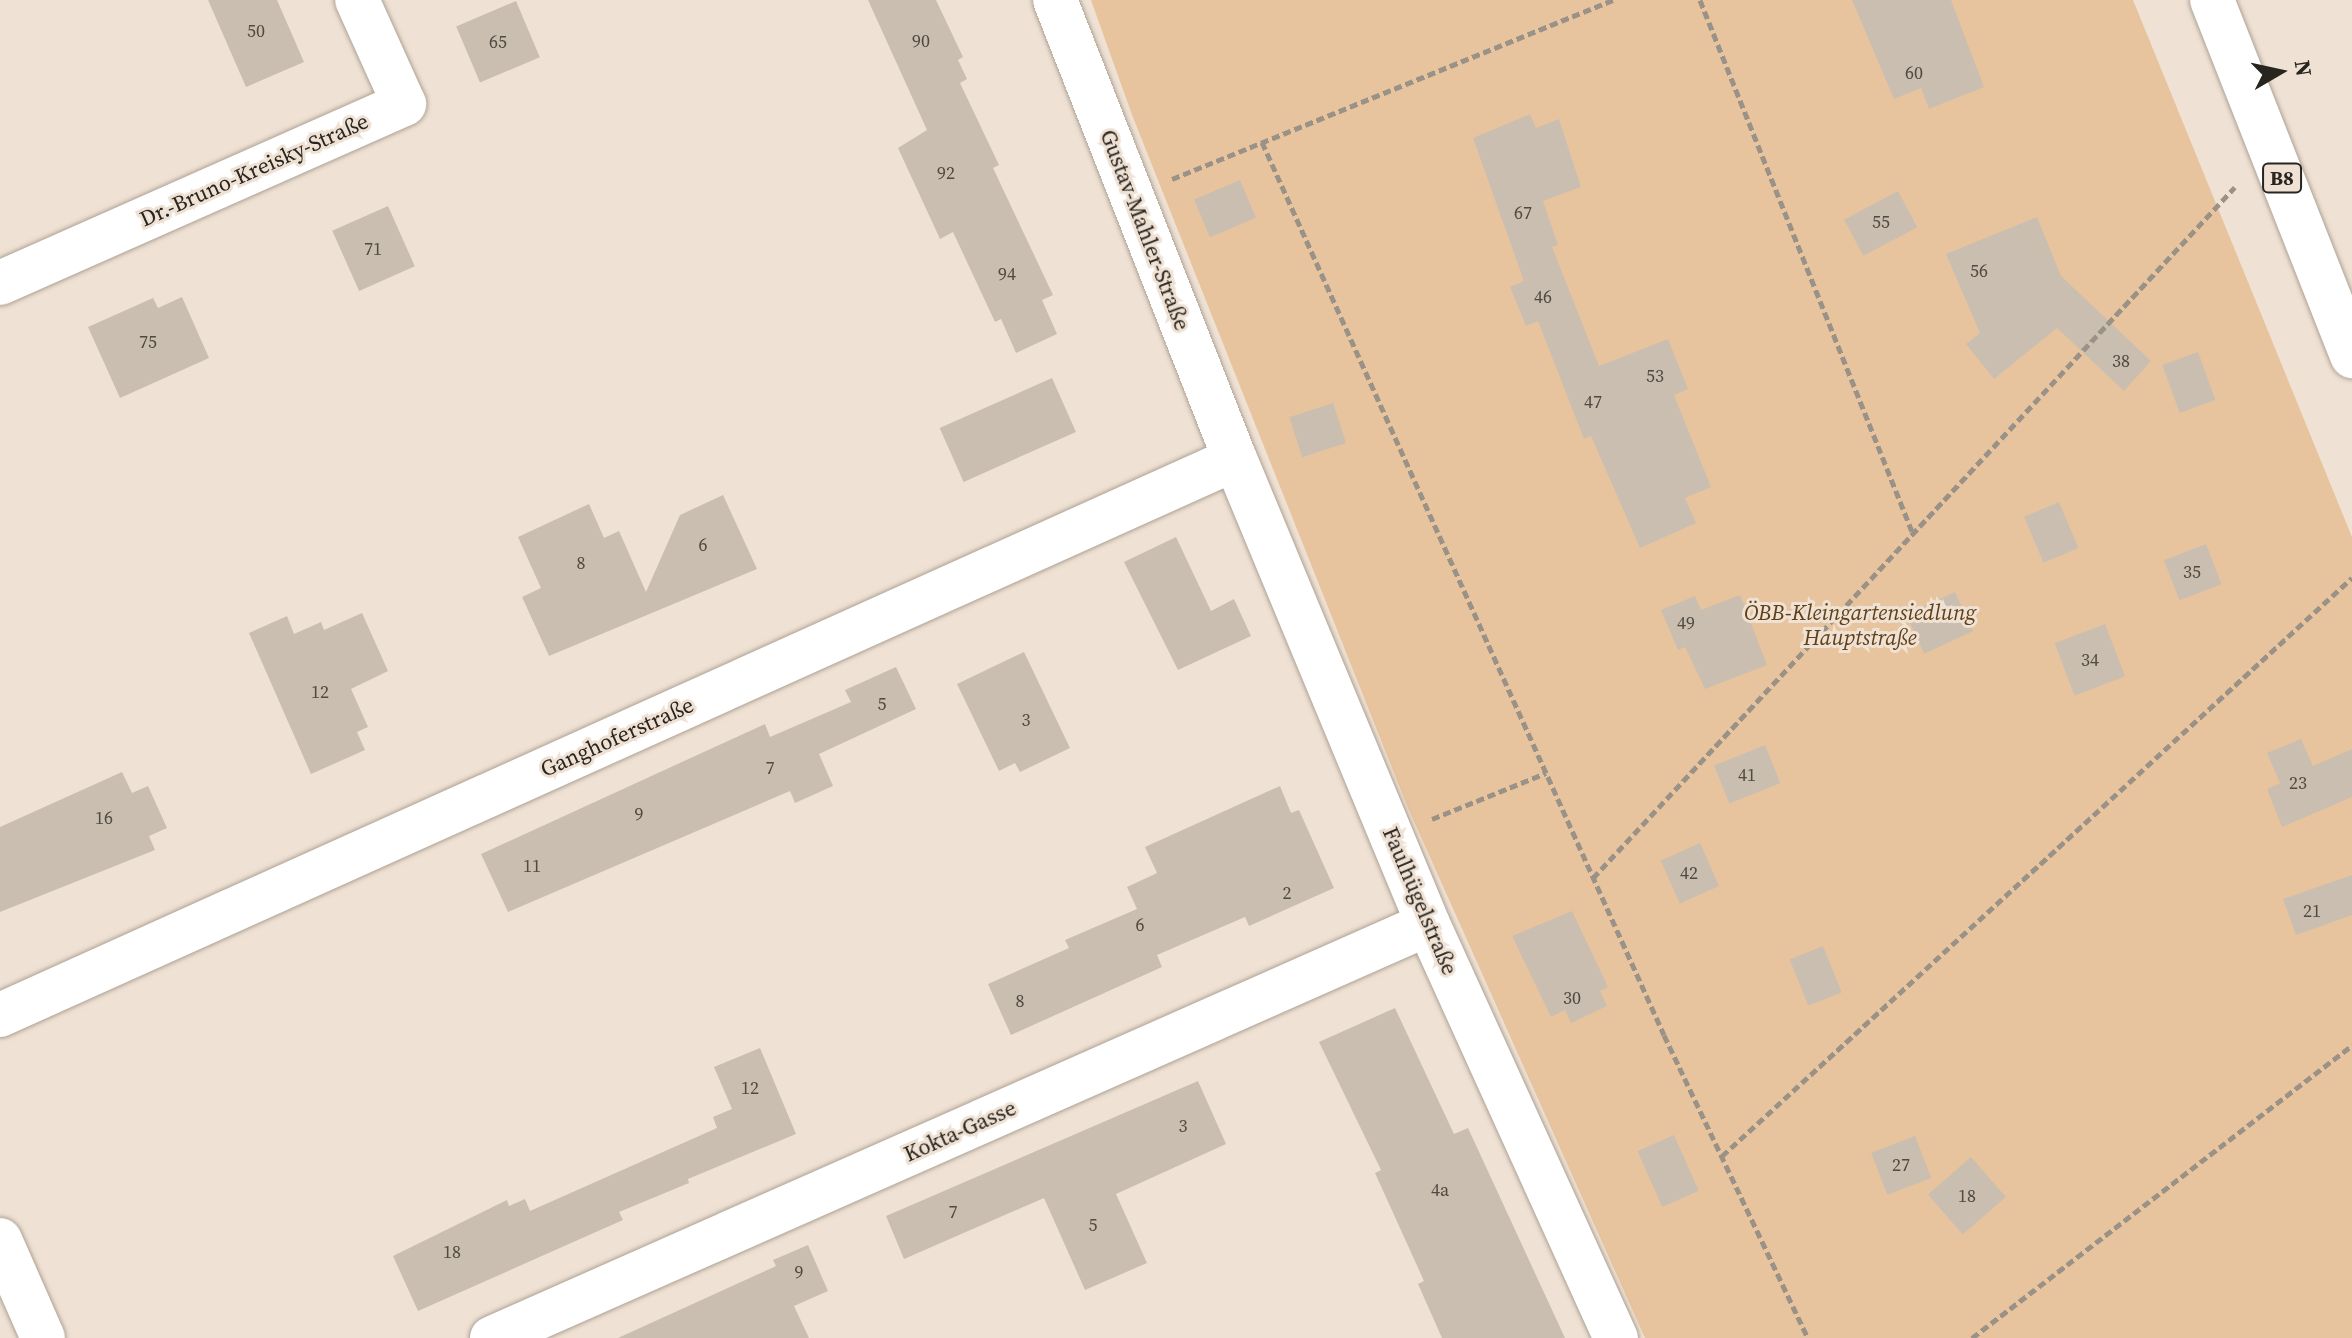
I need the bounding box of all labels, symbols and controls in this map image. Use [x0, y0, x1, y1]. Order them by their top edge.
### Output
house number: 50 [247, 20, 265, 42]
house number: 90 [912, 30, 930, 52]
house number: 65 [489, 31, 507, 53]
north arrow [2240, 32, 2320, 112]
text: N [2288, 58, 2320, 79]
house number: 60 [1905, 62, 1923, 84]
street label: Dr.-Bruno-Kreisky-Straße [136, 108, 372, 232]
street label: Gustav-Mahler-Straße [1095, 126, 1195, 334]
house number: 92 [937, 162, 955, 184]
road number: B8 [2262, 162, 2302, 194]
house number: 67 [1514, 202, 1532, 224]
house number: 55 [1872, 211, 1890, 233]
house number: 71 [364, 238, 382, 260]
house number: 56 [1970, 260, 1988, 282]
house number: 94 [998, 263, 1016, 285]
house number: 46 [1534, 286, 1552, 308]
house number: 75 [139, 331, 157, 353]
house number: 38 [2112, 350, 2130, 372]
house number: 53 [1646, 365, 1664, 387]
house number: 47 [1584, 391, 1602, 413]
house number: 6 [699, 534, 707, 556]
house number: 8 [577, 552, 585, 574]
house number: 35 [2183, 561, 2201, 583]
park label: ÖBB-Kleingartensiedlung Hauptstraße [1744, 599, 1976, 650]
house number: 49 [1677, 612, 1695, 634]
house number: 34 [2081, 649, 2099, 671]
house number: 12 [311, 681, 329, 703]
street label: Ganghoferstraße [536, 691, 698, 783]
house number: 5 [878, 693, 886, 715]
house number: 3 [1022, 709, 1030, 731]
house number: 7 [766, 757, 774, 779]
house number: 41 [1738, 764, 1756, 786]
house number: 23 [2289, 772, 2307, 794]
house number: 9 [635, 803, 643, 825]
house number: 16 [95, 807, 113, 829]
street label: Faulhügelstraße [1377, 823, 1463, 979]
house number: 11 [523, 855, 541, 877]
house number: 42 [1680, 862, 1698, 884]
house number: 2 [1283, 882, 1291, 904]
house number: 21 [2303, 900, 2321, 922]
house number: 6 [1136, 914, 1144, 936]
house number: 30 [1563, 987, 1581, 1009]
house number: 8 [1016, 990, 1024, 1012]
house number: 12 [741, 1077, 759, 1099]
street label: Kokta-Gasse [900, 1095, 1020, 1167]
house number: 3 [1179, 1115, 1187, 1137]
house number: 27 [1892, 1154, 1910, 1176]
house number: 4a [1431, 1179, 1449, 1201]
house number: 18 [1958, 1185, 1976, 1207]
house number: 7 [949, 1201, 957, 1223]
house number: 5 [1089, 1214, 1097, 1236]
house number: 18 [443, 1241, 461, 1263]
house number: 9 [795, 1261, 803, 1283]

